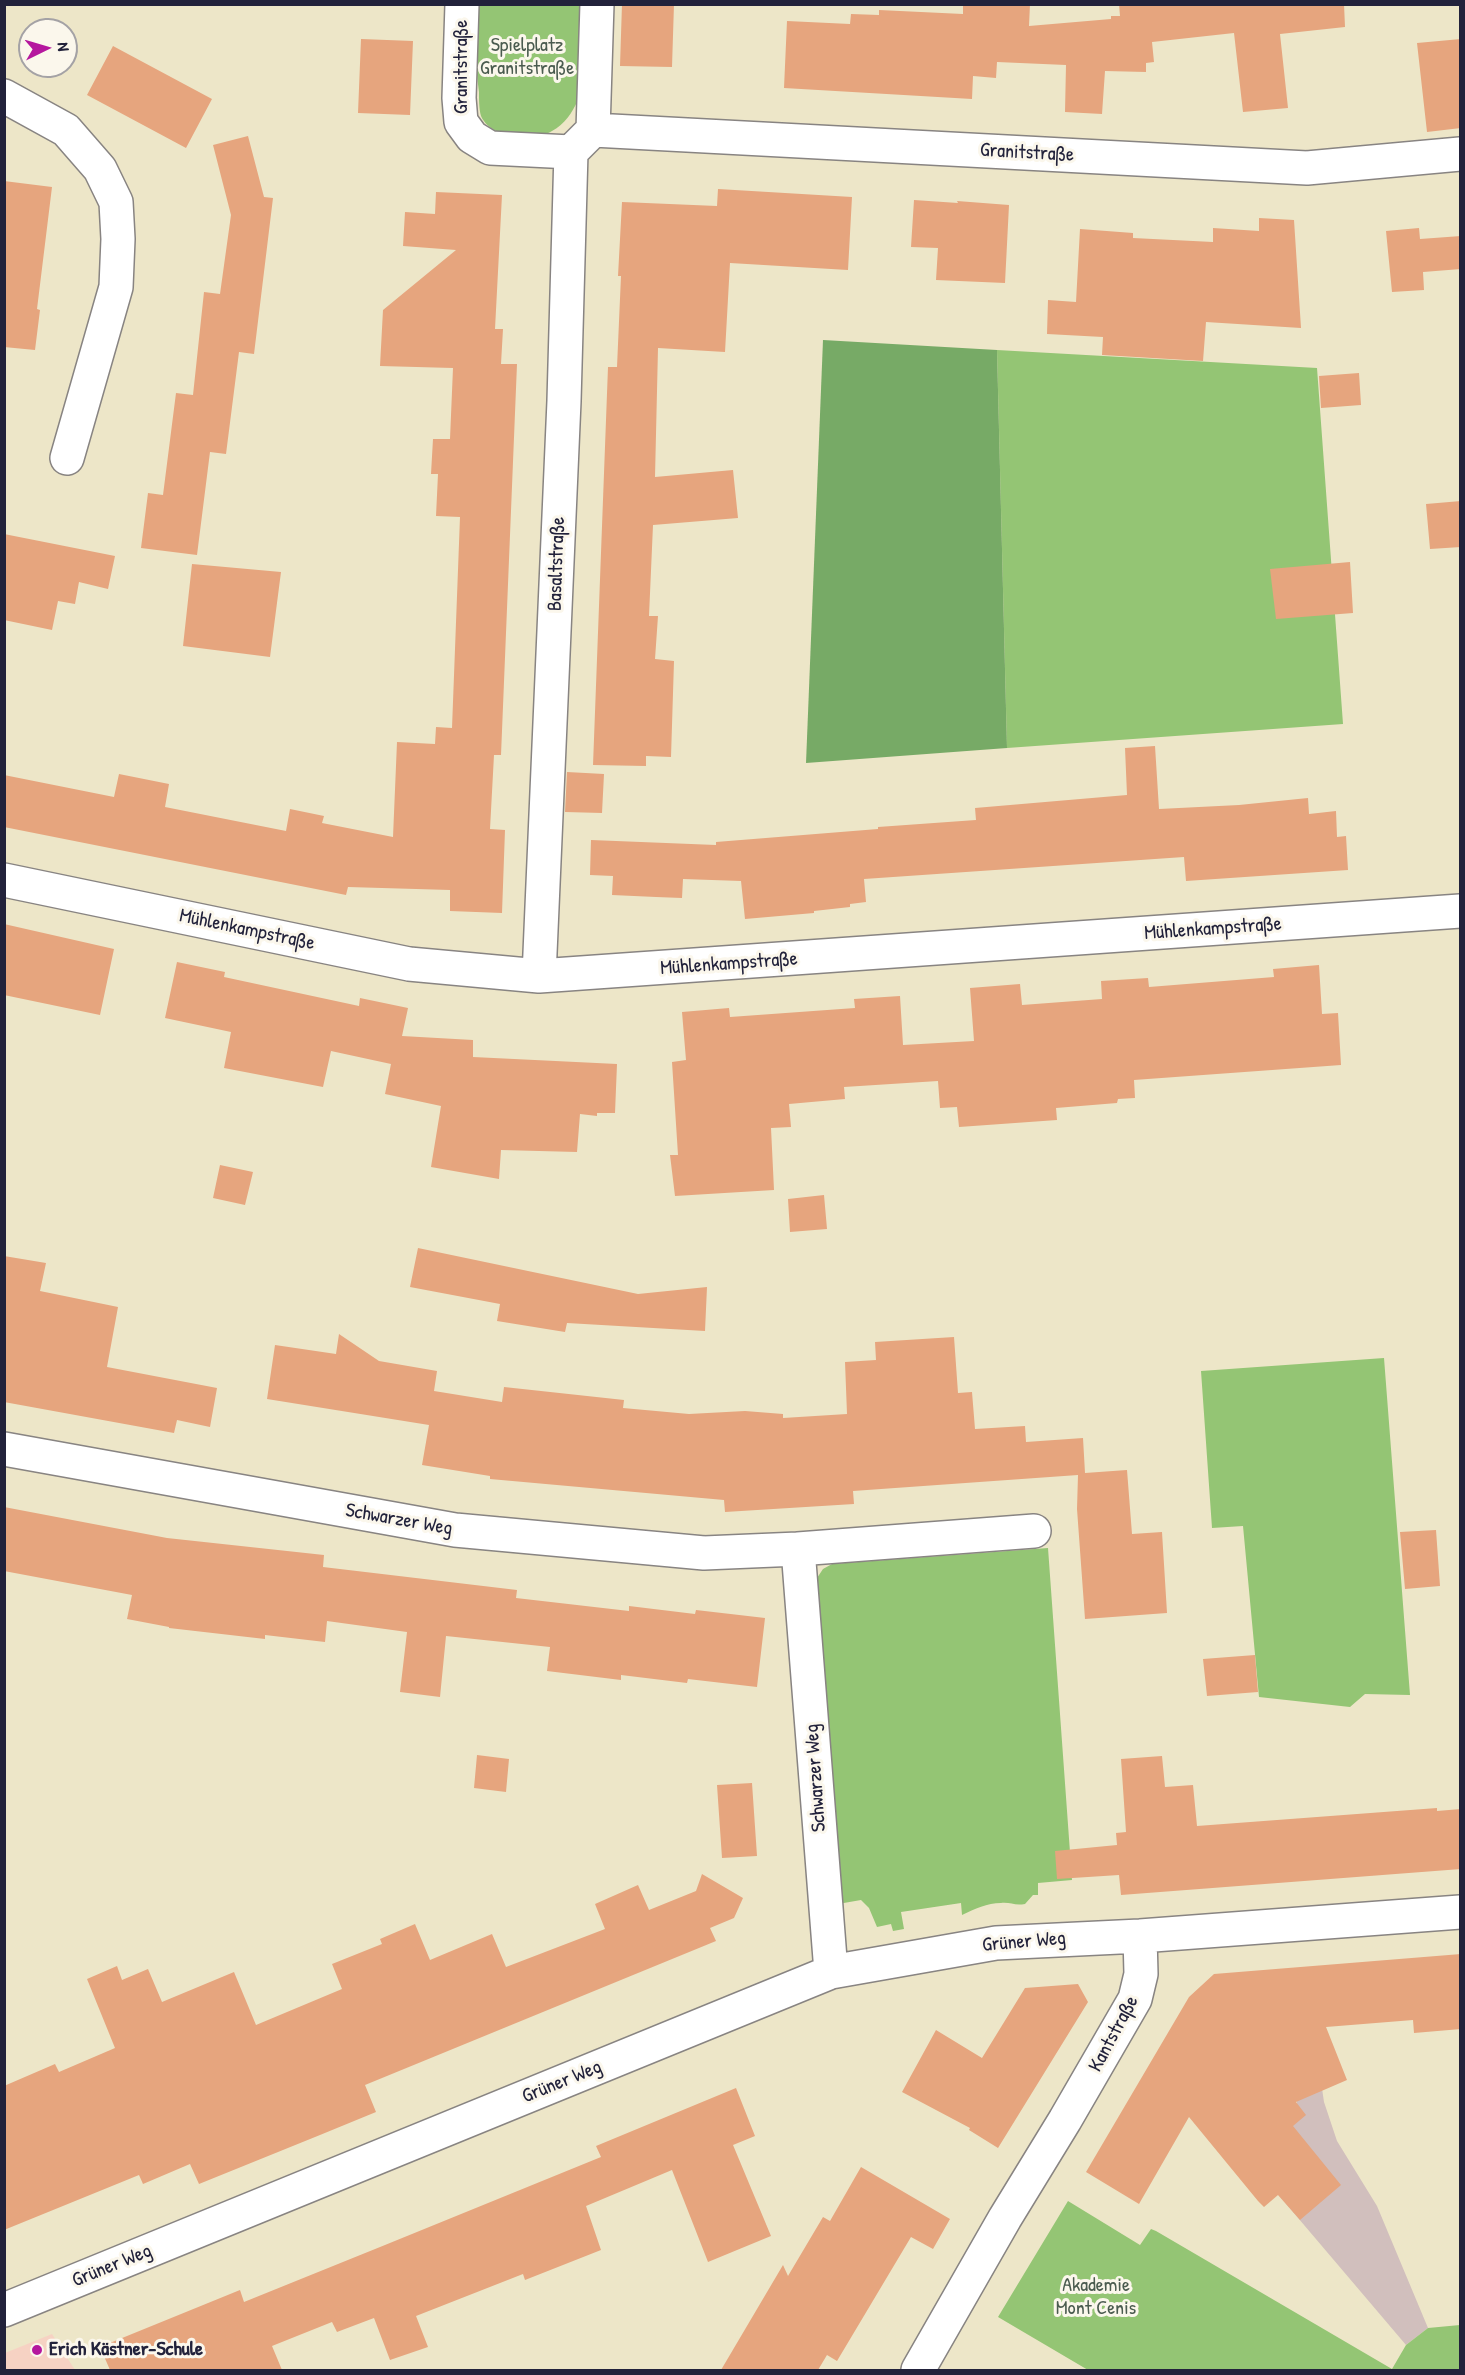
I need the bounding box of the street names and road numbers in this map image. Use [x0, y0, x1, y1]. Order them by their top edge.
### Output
street label: Granitstraße [450, 20, 474, 114]
street label: Granitstraße [979, 139, 1075, 167]
street label: Basaltstraße [543, 516, 571, 612]
street label: Mühlenkampstraße [177, 904, 317, 956]
street label: Mühlenkampstraße [1144, 912, 1282, 946]
street label: Mühlenkampstraße [660, 947, 798, 981]
street label: Schwarzer Weg [344, 1499, 454, 1541]
street label: Schwarzer Weg [800, 1723, 832, 1833]
street label: Grüner Weg [981, 1926, 1067, 1958]
street label: Kantstraße [1084, 1992, 1144, 2076]
street label: Grüner Weg [519, 2055, 605, 2109]
street label: Grüner Weg [69, 2239, 155, 2293]

